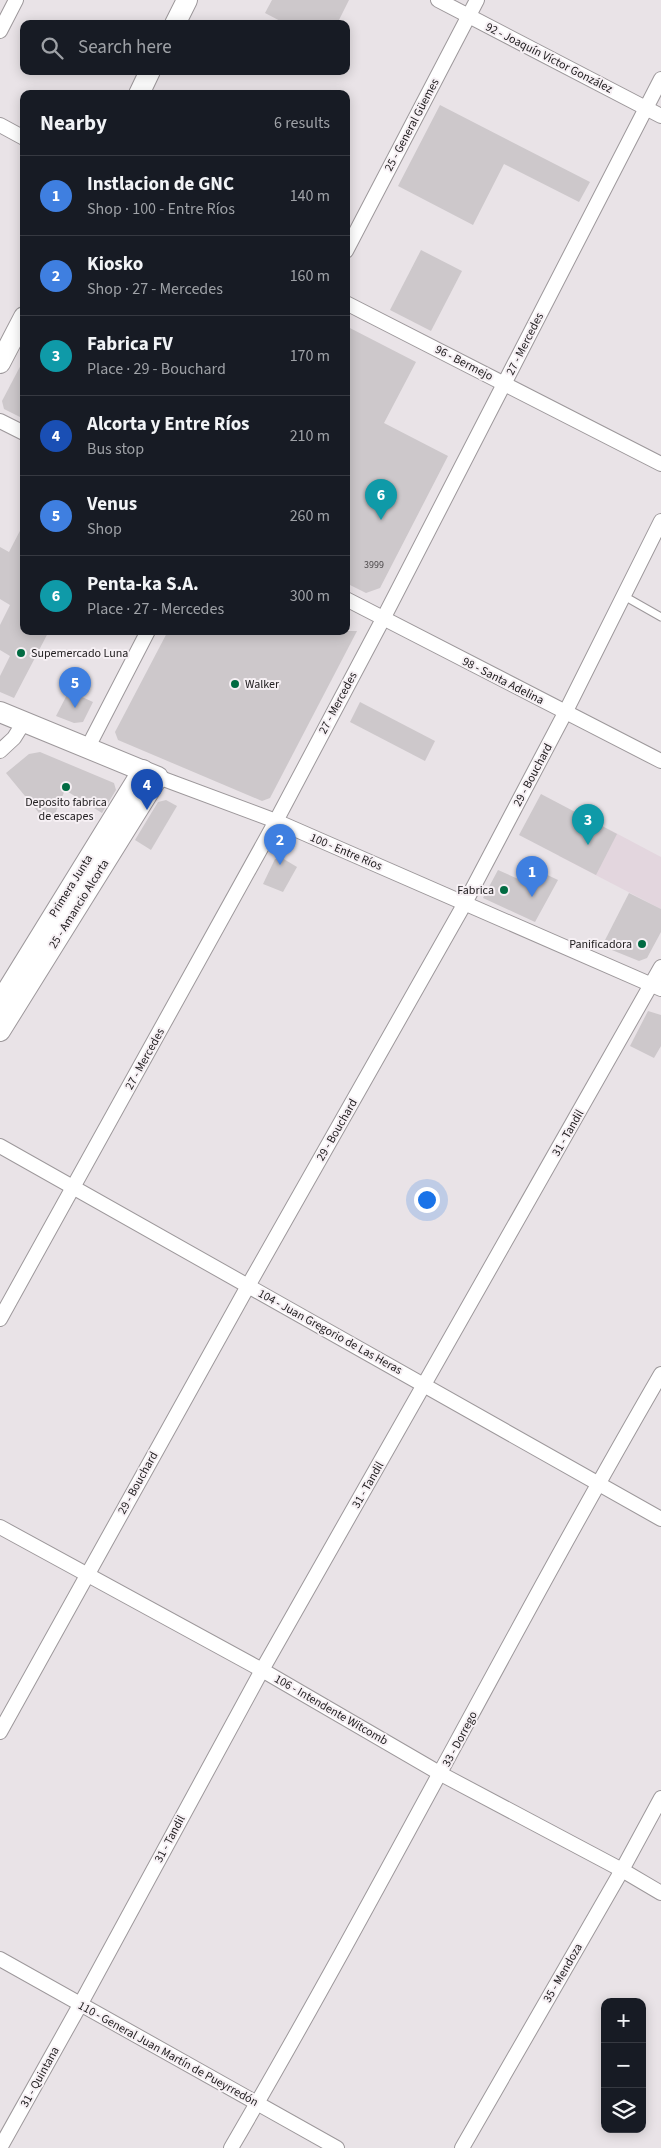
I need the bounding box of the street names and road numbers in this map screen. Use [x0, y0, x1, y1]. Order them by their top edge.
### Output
street label: 92 - Joaquín Víctor González [482, 18, 616, 98]
street label: 25 - General Güemes [380, 76, 444, 174]
street label: 27 - Mercedes [502, 310, 548, 378]
street label: 96 - Bermejo [432, 341, 496, 385]
street label: 98 - Santa Adelina [459, 653, 547, 709]
street label: 27 - Mercedes [315, 669, 361, 737]
street label: 29 - Bouchard [509, 740, 557, 810]
street label: 100 - Entre Ríos [307, 829, 385, 875]
street label: Primera Junta [45, 851, 97, 921]
street label: 25 - Amancio Alcorta [45, 856, 113, 952]
street label: 27 - Mercedes [121, 1025, 169, 1093]
street label: 29 - Bouchard [312, 1096, 362, 1164]
street label: 31 - Tandil [548, 1107, 588, 1159]
street label: 104 - Juan Gregorio de Las Heras [255, 1285, 405, 1379]
street label: 29 - Bouchard [114, 1449, 162, 1517]
street label: 31 - Tandil [348, 1459, 388, 1511]
street label: 106 - Intendente Witcomb [271, 1670, 391, 1750]
street label: 33 - Dorrego [438, 1708, 482, 1770]
street label: 31 - Tandil [150, 1812, 190, 1866]
street label: 35 - Mendoza [539, 1940, 587, 2006]
street label: 110 - General Juan Martín de Pueyrredón [75, 1997, 261, 2111]
street label: 31 - Quintana [16, 2044, 64, 2110]

